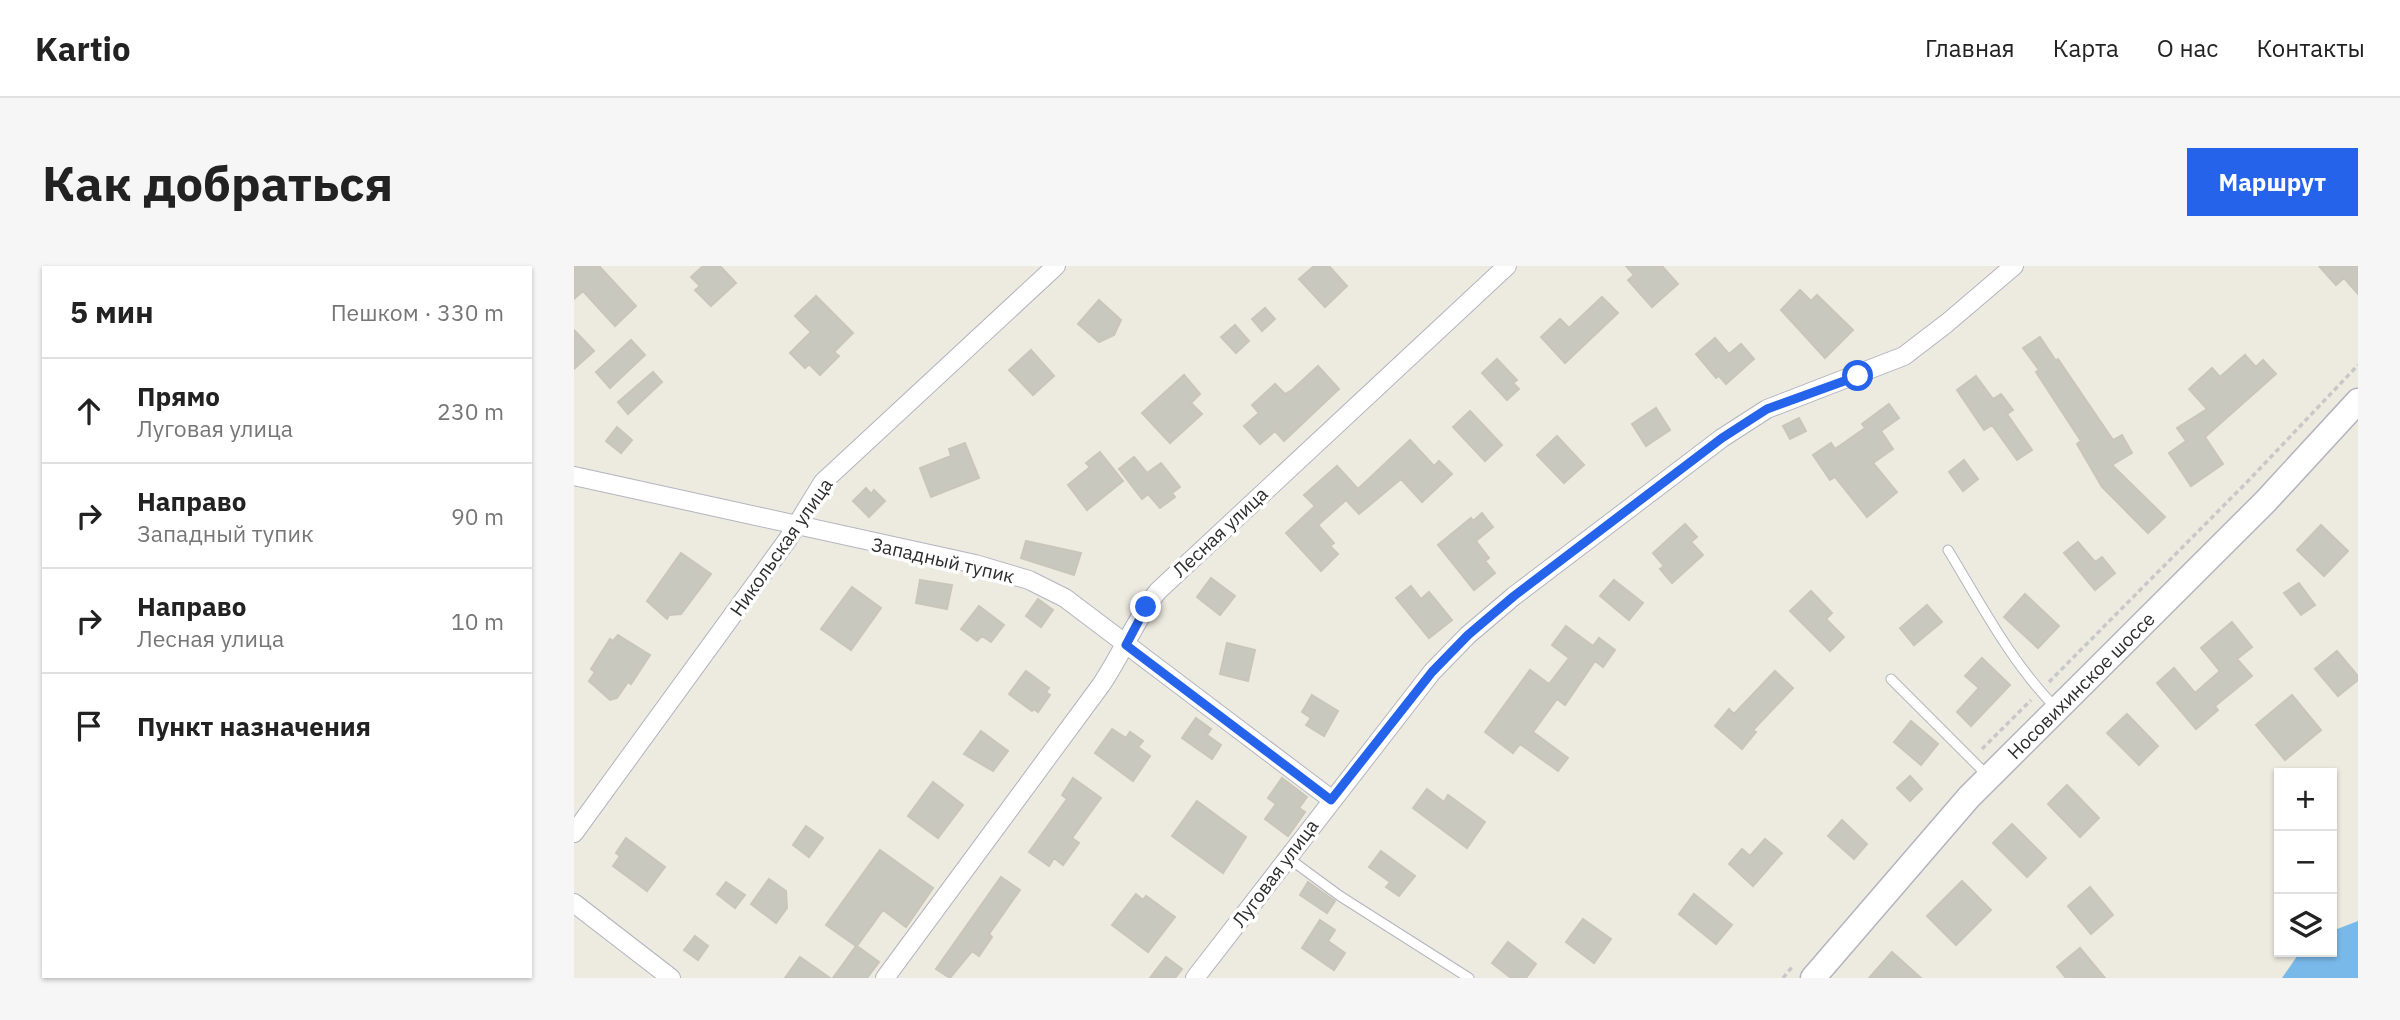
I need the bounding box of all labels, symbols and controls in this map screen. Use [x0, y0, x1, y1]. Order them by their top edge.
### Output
text: Kartio [35, 27, 131, 70]
text: Главная [1925, 32, 2015, 64]
text: Карта [2053, 32, 2119, 64]
text: О нас [2157, 32, 2218, 64]
text: Контакты [2256, 32, 2365, 64]
button: Маршрут [2187, 148, 2358, 216]
text: Как добраться [42, 151, 393, 214]
text: 5 мин [70, 292, 154, 331]
text: Пешком · 330 m [331, 297, 504, 327]
route start [1842, 360, 1873, 391]
text: Прямо [137, 379, 220, 413]
icon: ahead [70, 392, 108, 430]
text: 230 m [437, 396, 504, 426]
text: Луговая улица [137, 413, 293, 443]
street label: Никольская улица [724, 473, 838, 621]
street label: Лесная улица [1167, 482, 1273, 582]
text: Направо [137, 484, 246, 518]
icon: right [70, 497, 108, 535]
text: 90 m [451, 501, 504, 531]
text: Западный тупик [137, 518, 314, 548]
street label: Западный тупик [869, 532, 1017, 588]
text: Направо [137, 589, 246, 623]
route end [1130, 591, 1161, 622]
icon: right [70, 602, 108, 640]
text: 10 m [451, 606, 504, 636]
street label: Носовихинское шоссе [2002, 607, 2160, 764]
text: Лесная улица [137, 623, 284, 653]
icon: arrive [70, 707, 108, 745]
text: Пункт назначения [137, 709, 371, 743]
map controls [2274, 768, 2337, 957]
button: + [2274, 768, 2337, 831]
street label: Луговая улица [1227, 814, 1323, 932]
button: − [2274, 831, 2337, 894]
button: layers [2274, 894, 2337, 957]

